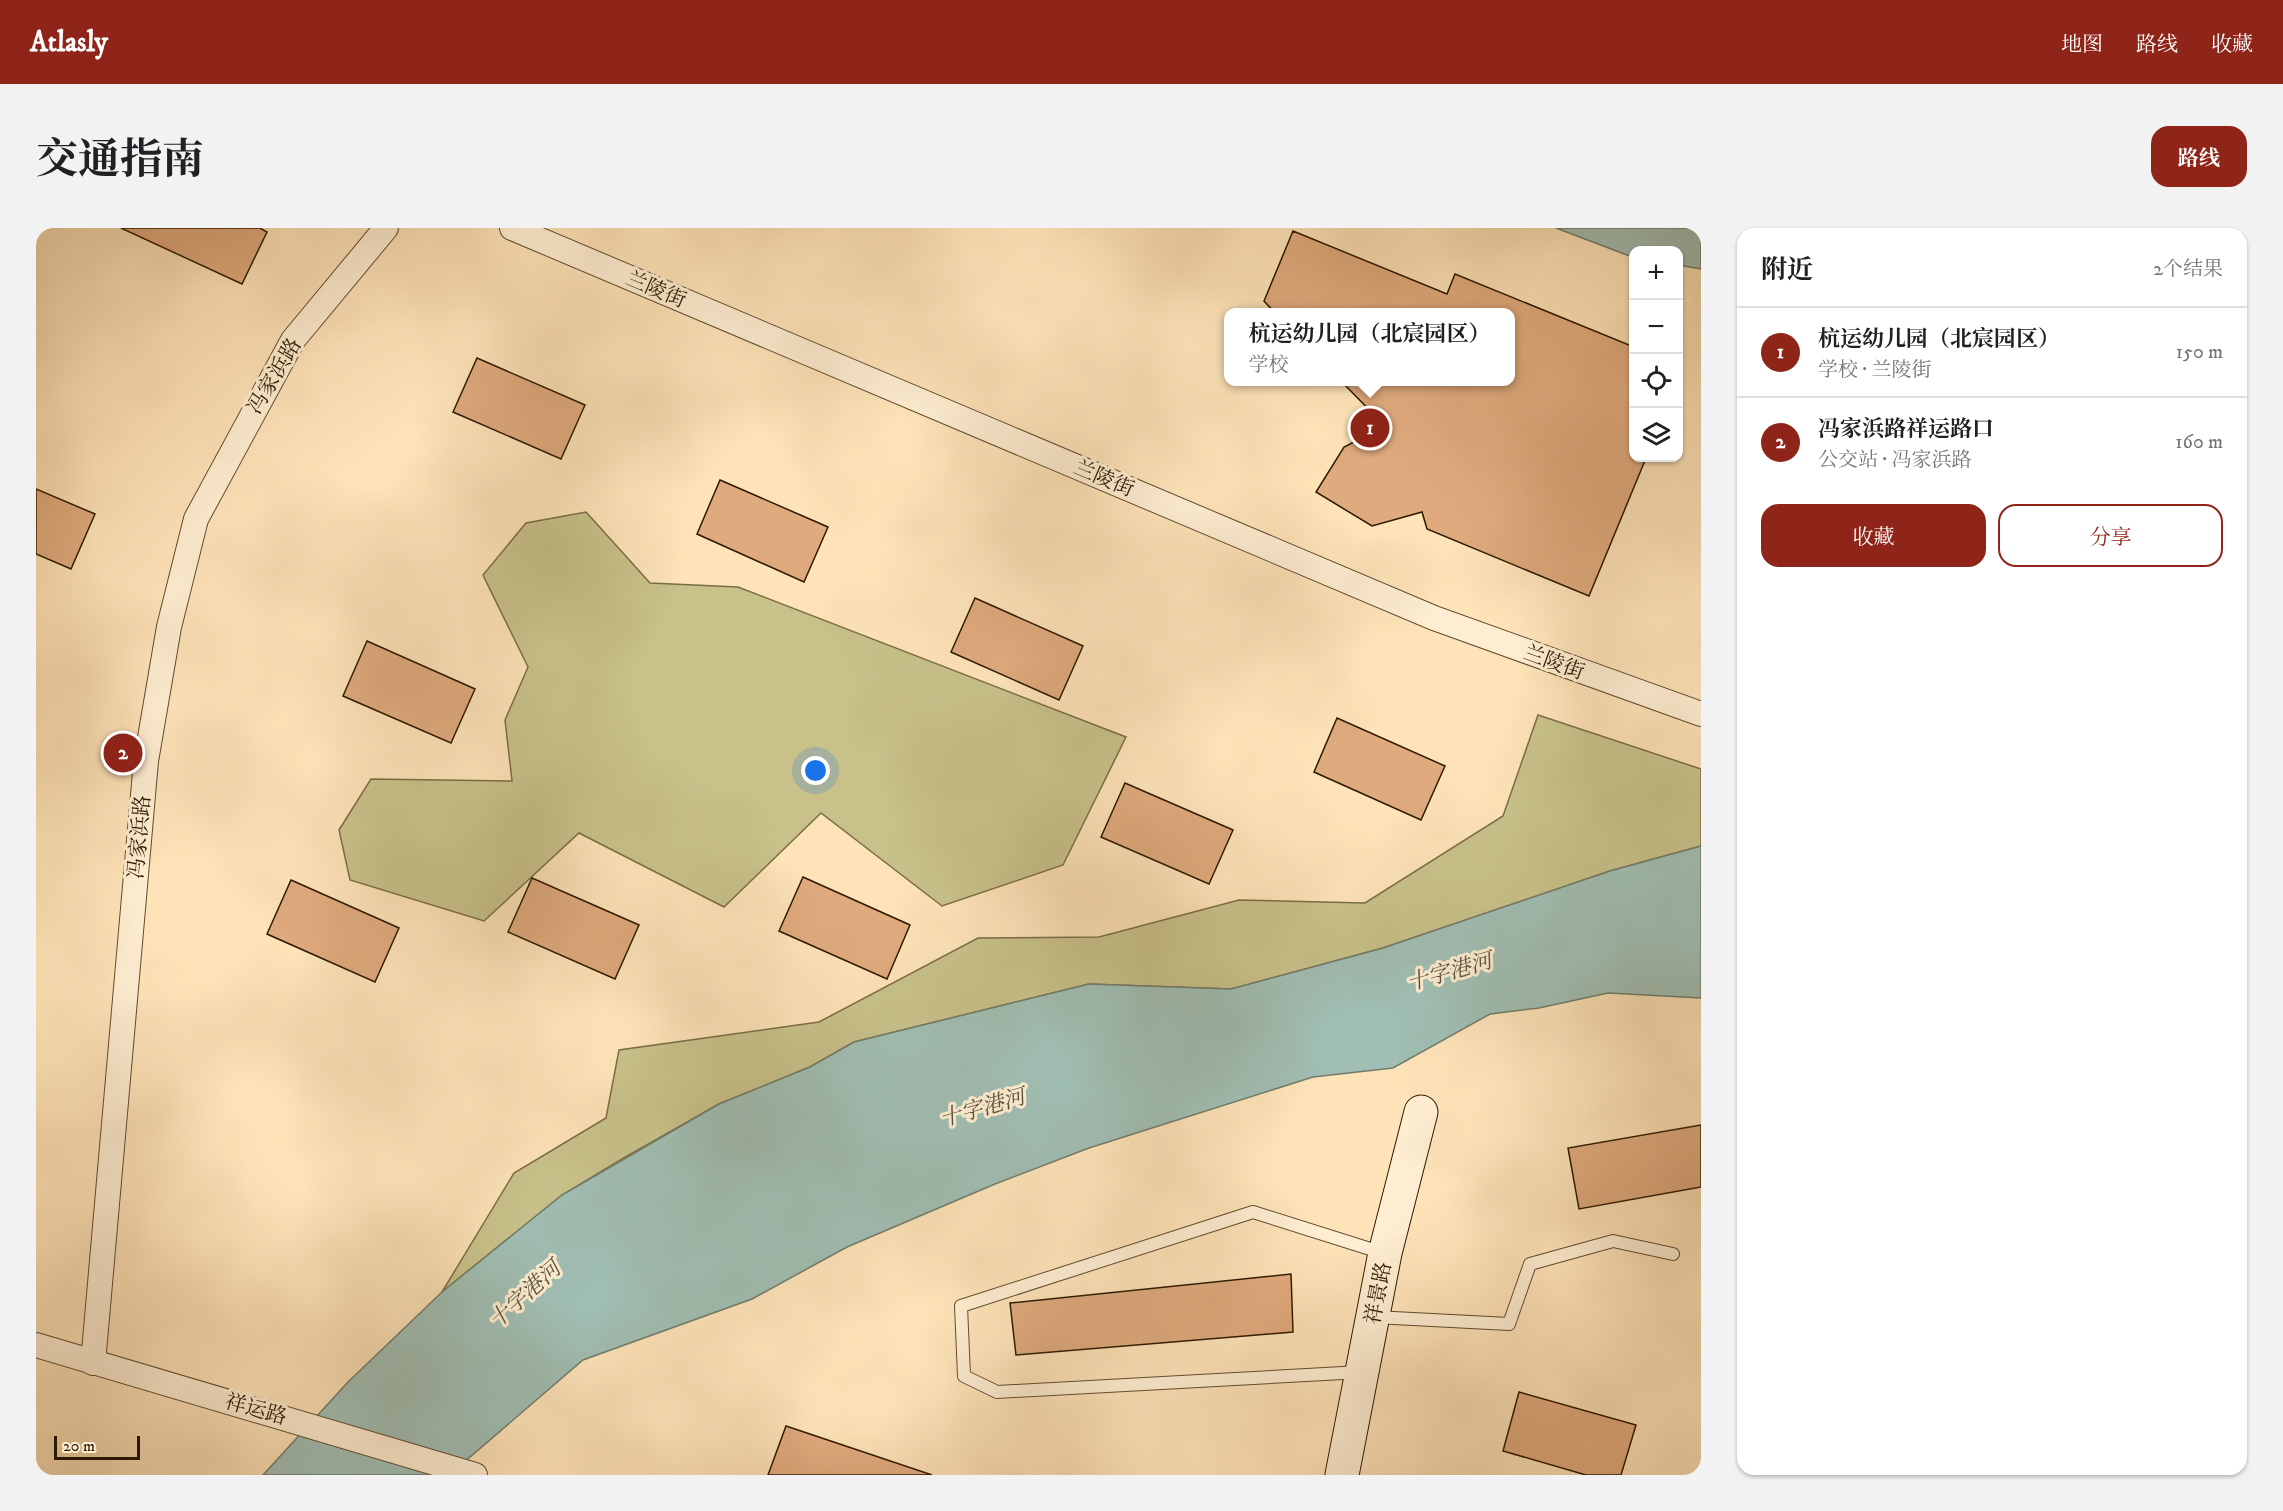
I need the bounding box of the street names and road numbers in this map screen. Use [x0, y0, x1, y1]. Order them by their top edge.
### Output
street label: 兰陵街 [622, 266, 690, 314]
street label: 冯家浜路 [242, 334, 308, 419]
street label: 兰陵街 [1070, 455, 1138, 503]
street label: 兰陵街 [1520, 640, 1588, 686]
street label: 冯家浜路 [123, 794, 157, 880]
street label: 祥景路 [1360, 1260, 1398, 1327]
street label: 祥运路 [222, 1389, 290, 1431]

